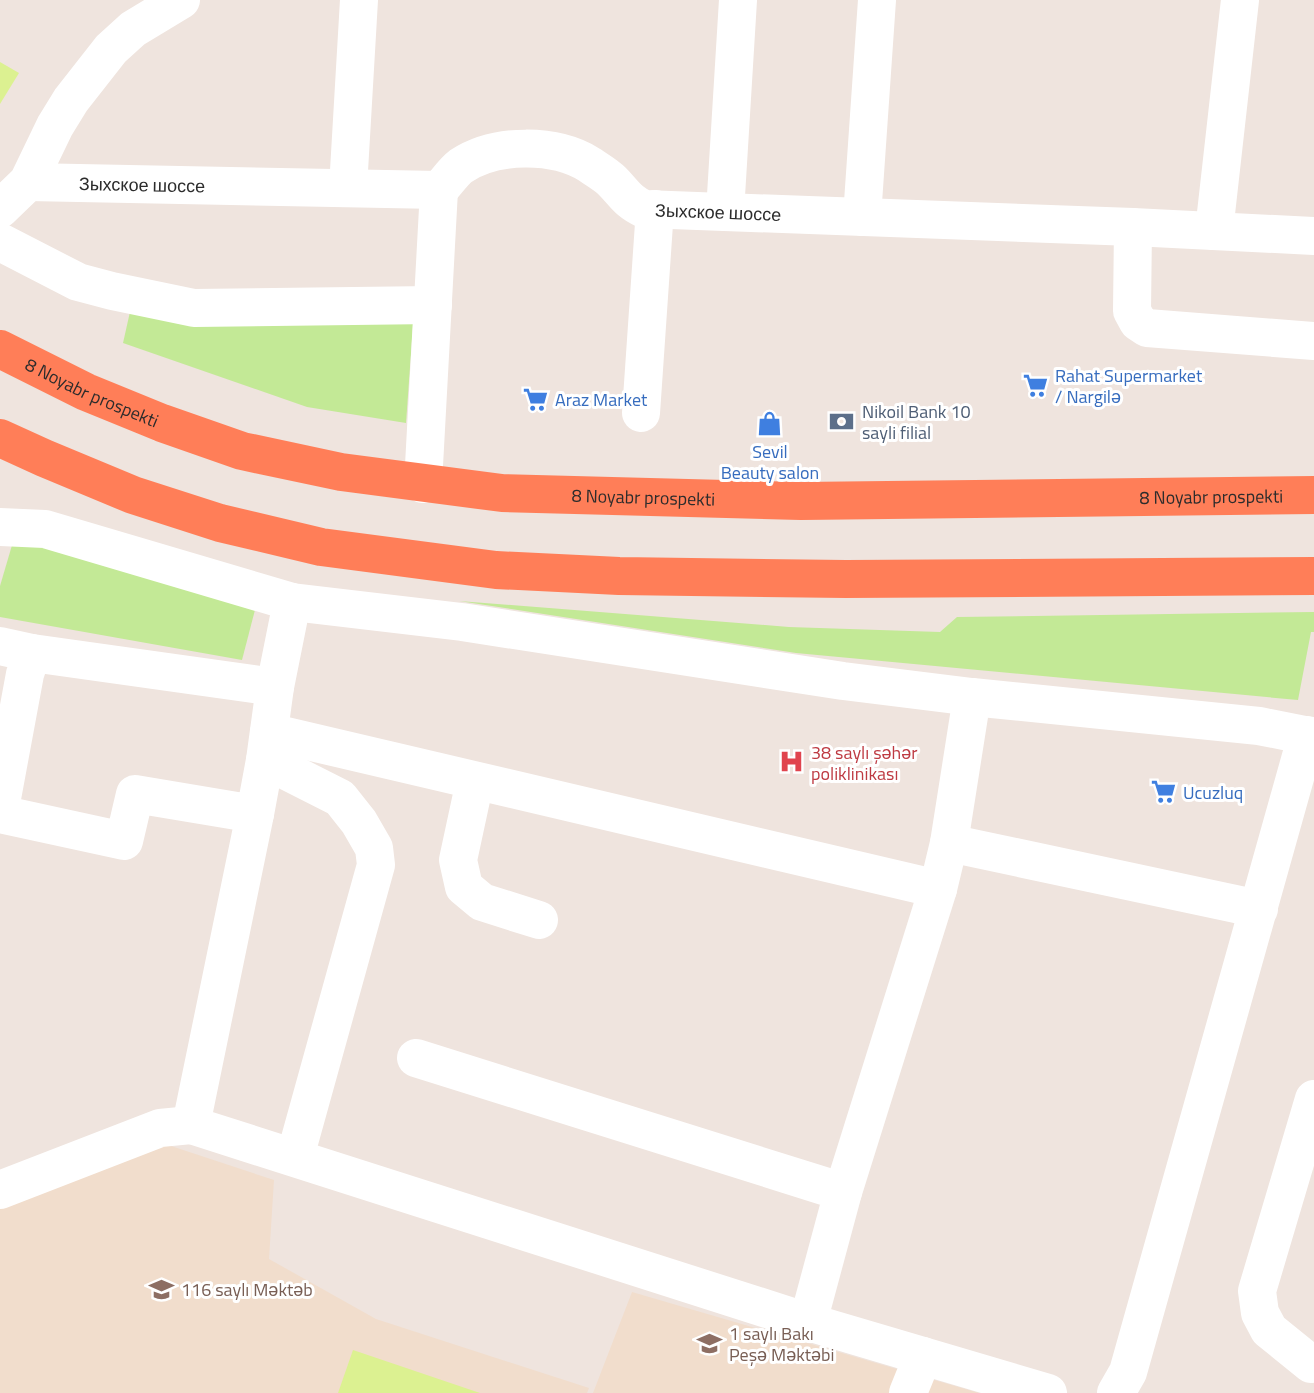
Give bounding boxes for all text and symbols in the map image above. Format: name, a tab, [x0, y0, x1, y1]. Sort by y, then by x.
street label: Зыхское шоссе	[79, 169, 205, 199]
street label: Зыхское шоссе	[655, 196, 782, 228]
street label: 8 Noyabr prospekti	[21, 350, 163, 434]
place label: Rahat Supermarket / Nargilə	[1055, 362, 1203, 410]
supermarket icon: Rahat Supermarket / Nargilə	[1021, 371, 1049, 399]
supermarket icon: Araz Market	[521, 385, 549, 413]
place label: Araz Market	[555, 386, 648, 413]
place label: Nikoil Bank 10 sayli filial	[862, 398, 971, 446]
bank icon: Nikoil Bank 10 sayli filial	[828, 407, 856, 435]
shop icon: Sevil Beauty salon	[756, 410, 784, 438]
place label: Sevil Beauty salon	[721, 438, 819, 486]
street label: 8 Noyabr prospekti	[571, 481, 716, 512]
street label: 8 Noyabr prospekti	[1139, 482, 1283, 511]
place label: 38 saylı şəhər poliklinikası	[811, 739, 917, 787]
hospital icon: 38 saylı şəhər poliklinikası	[777, 748, 805, 776]
supermarket icon: Ucuzluq	[1149, 778, 1177, 806]
place label: Ucuzluq	[1183, 779, 1243, 806]
school or university icon: 116 saylı Məktəb	[147, 1275, 175, 1303]
place label: 116 saylı Məktəb	[181, 1276, 313, 1303]
place label: 1 saylı Bakı Peşə Məktəbi	[729, 1320, 835, 1368]
school or university icon: 1 saylı Bakı Peşə Məktəbi	[695, 1329, 723, 1357]

